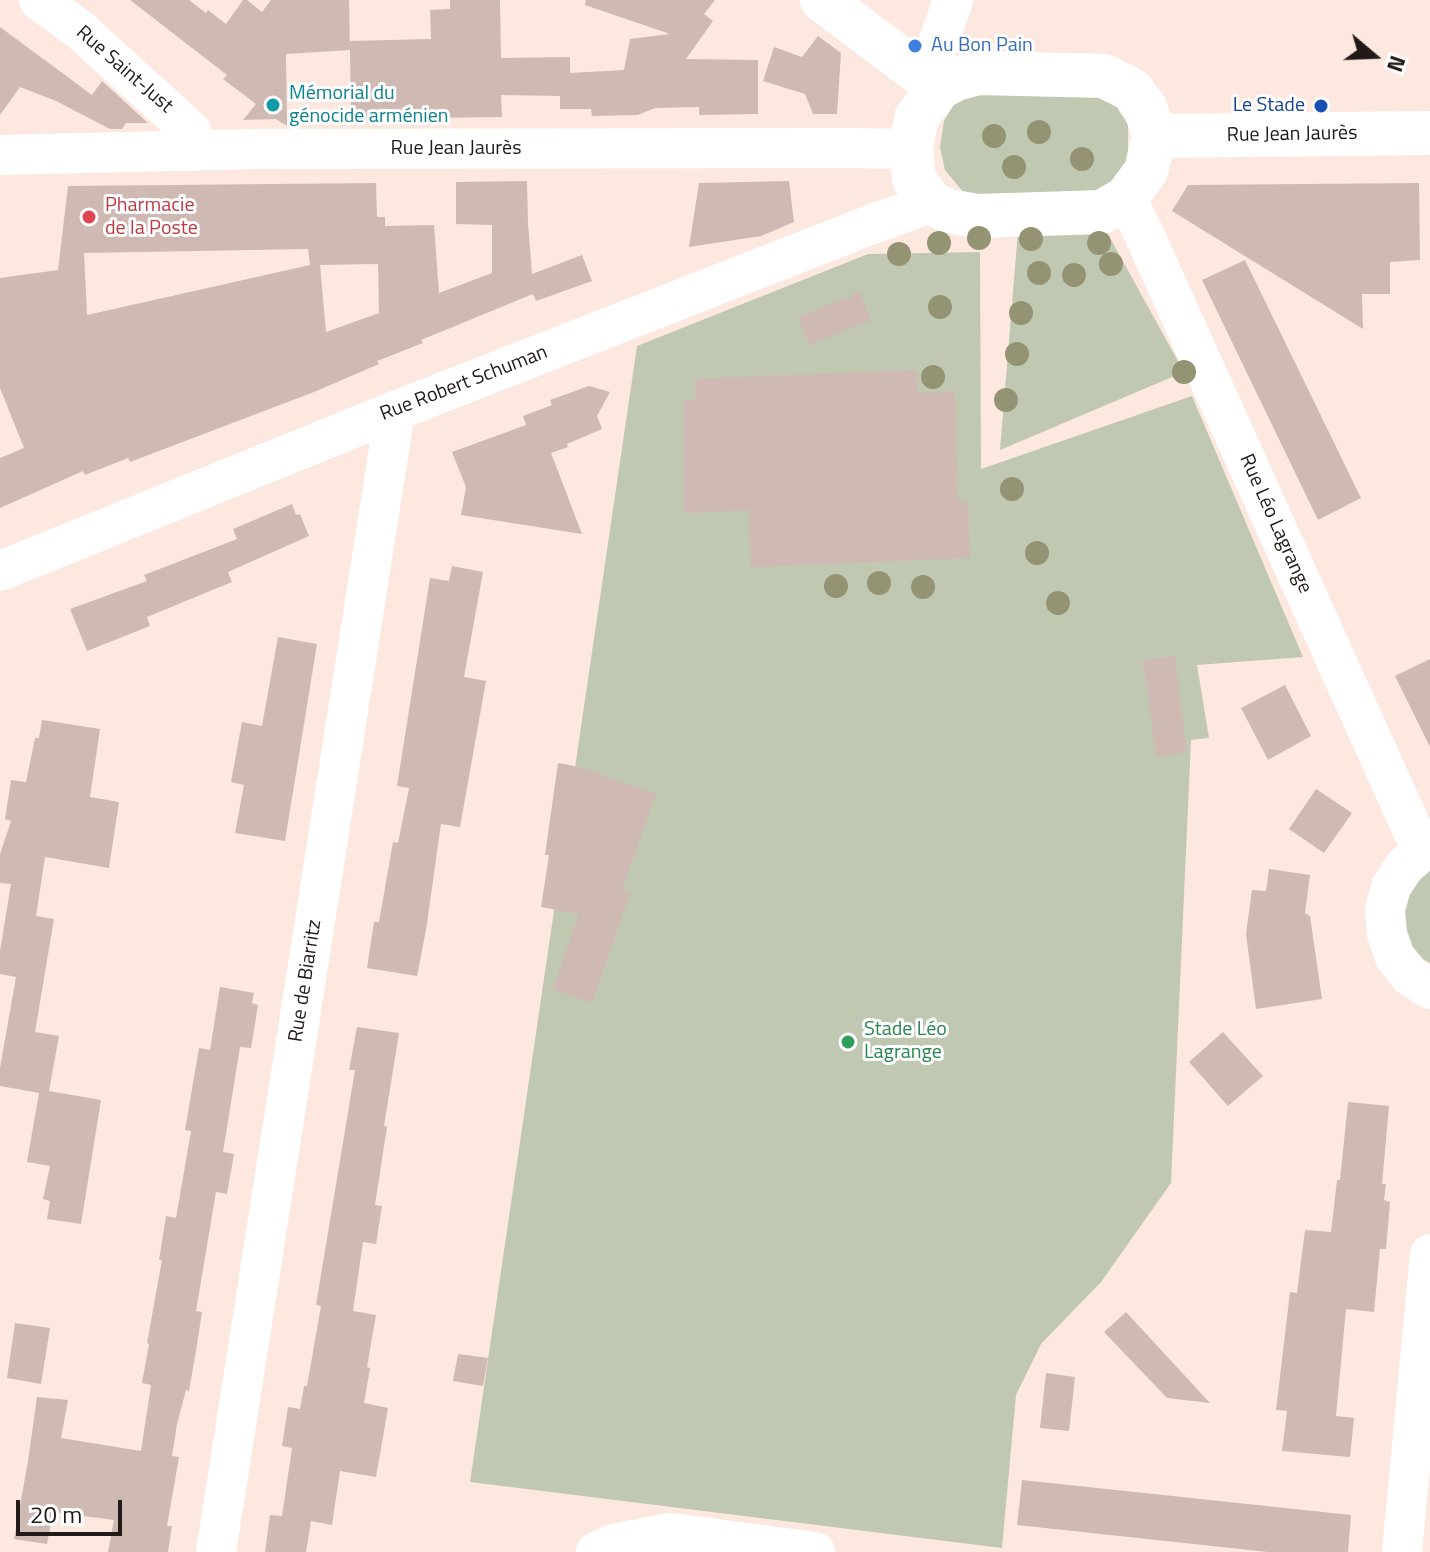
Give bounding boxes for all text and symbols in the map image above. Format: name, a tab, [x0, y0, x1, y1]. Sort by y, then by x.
north arrow	[1334, 16, 1414, 96]
street label: Rue Saint-Just	[71, 21, 177, 119]
place label: Au Bon Pain	[931, 34, 1033, 58]
marker: Au Bon Pain	[906, 37, 924, 55]
text: N	[1378, 51, 1415, 77]
place label: Mémorial du génocide arménien	[289, 82, 449, 129]
place label: Le Stade	[1233, 94, 1305, 118]
marker: Mémorial du génocide arménien	[264, 96, 282, 114]
marker: Le Stade	[1312, 97, 1330, 115]
street label: Rue Jean Jaurès	[1226, 122, 1358, 148]
street label: Rue Jean Jaurès	[391, 137, 521, 161]
place label: Pharmacie de la Poste	[105, 194, 198, 241]
marker: Pharmacie de la Poste	[80, 208, 98, 226]
street label: Rue Robert Schuman	[377, 341, 551, 427]
street label: Rue Léo Lagrange	[1234, 451, 1316, 597]
street label: Rue de Biarritz	[284, 918, 328, 1044]
place label: Stade Léo Lagrange	[864, 1018, 947, 1065]
marker: Stade Léo Lagrange	[839, 1033, 857, 1051]
scale bar	[20, 1484, 126, 1534]
text: 20 m	[30, 1496, 82, 1532]

